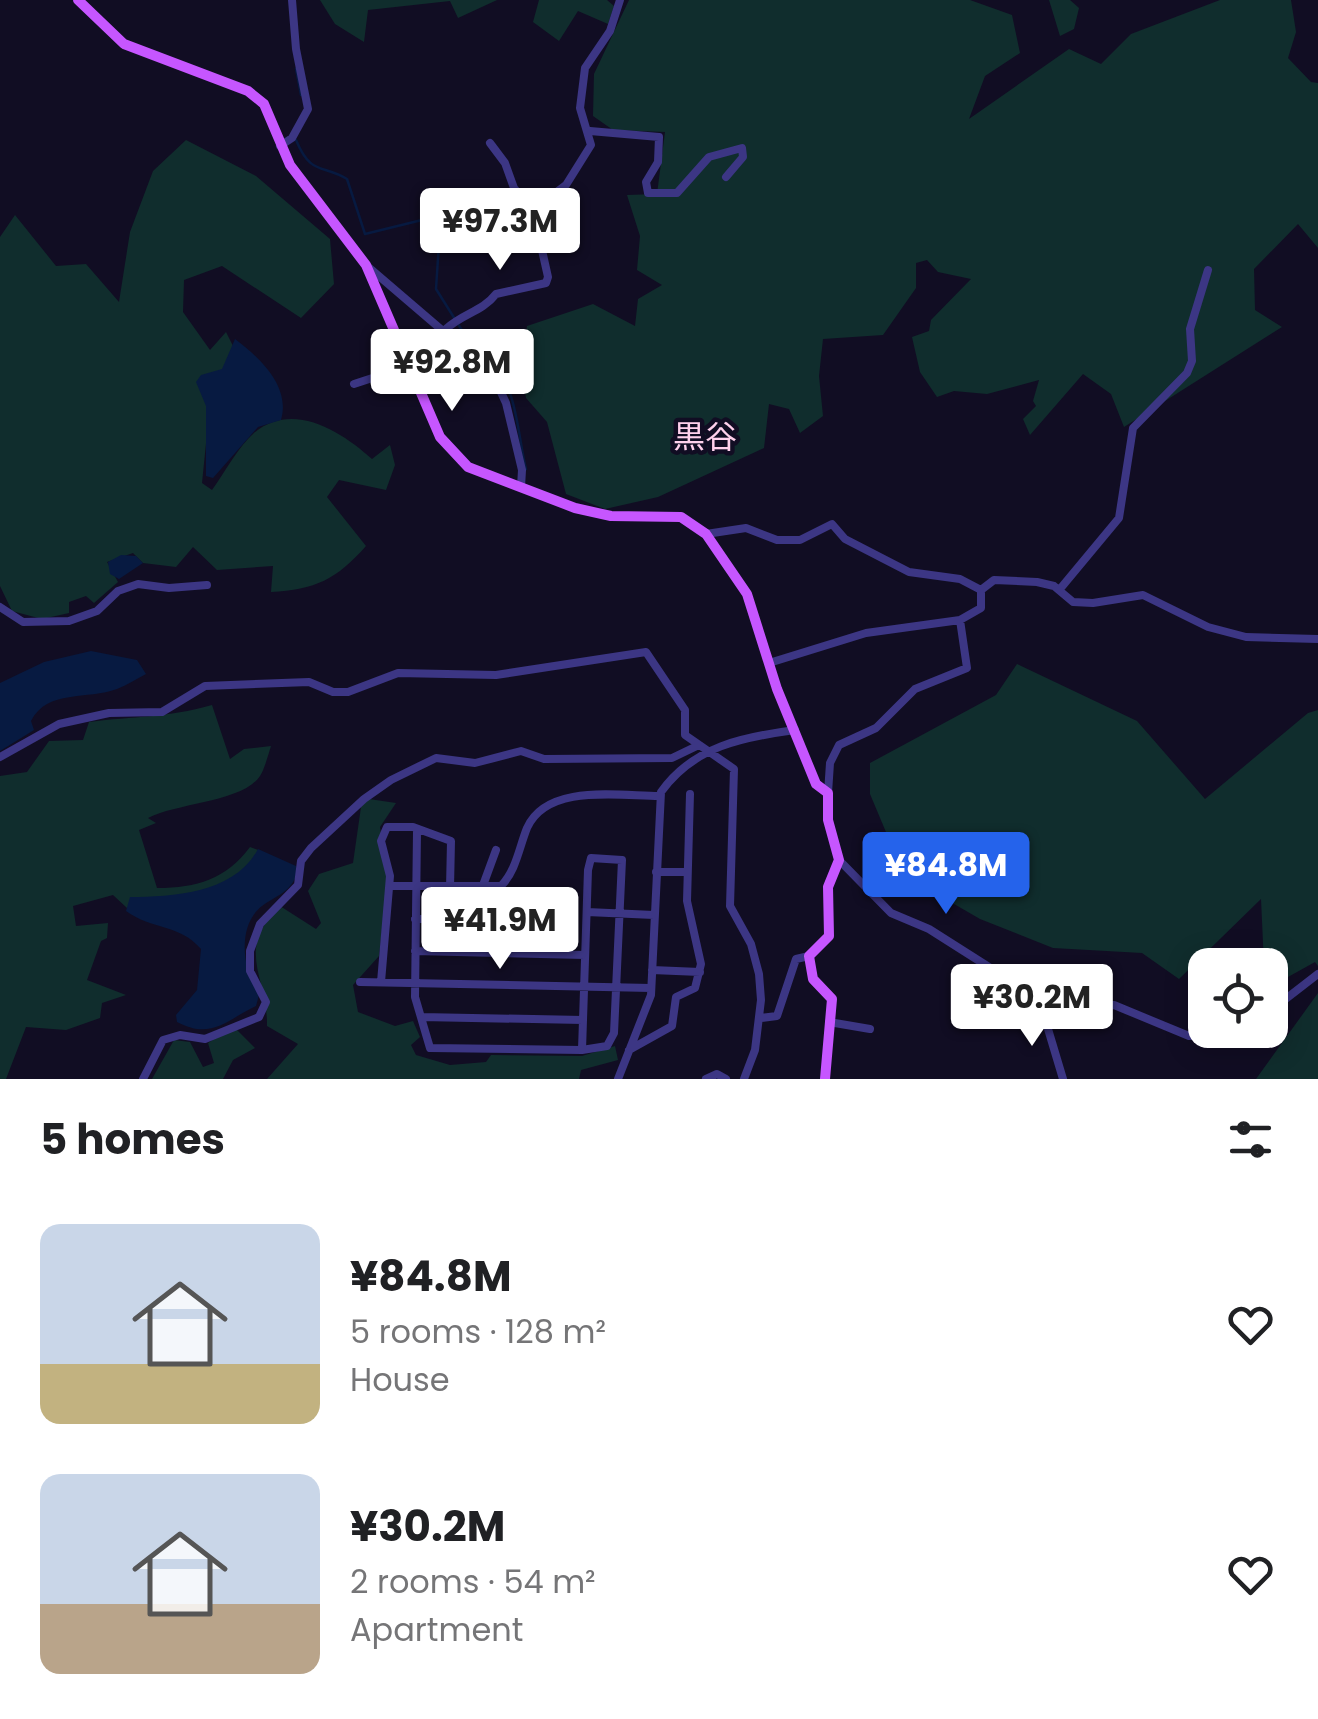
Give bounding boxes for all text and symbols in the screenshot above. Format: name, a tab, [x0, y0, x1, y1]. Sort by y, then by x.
pin: ¥97.3M	[419, 188, 581, 273]
text: ¥97.3M	[442, 198, 558, 243]
pin: ¥92.8M	[371, 329, 533, 414]
text: ¥92.8M	[393, 339, 511, 384]
district label: 黒谷	[673, 414, 737, 459]
pin: ¥84.8M	[865, 832, 1027, 917]
text: ¥84.8M	[884, 842, 1008, 887]
pin: ¥41.9M	[419, 887, 581, 972]
text: ¥41.9M	[443, 897, 557, 942]
map controls	[1188, 948, 1288, 1048]
button: locate	[1188, 948, 1288, 1048]
pin: ¥30.2M	[951, 964, 1113, 1049]
text: ¥30.2M	[973, 974, 1091, 1019]
text: 5 homes	[40, 1110, 225, 1169]
icon: filters	[1223, 1112, 1278, 1167]
text: ¥84.8M	[350, 1247, 511, 1306]
icon: home	[120, 1264, 240, 1384]
icon: heart	[1223, 1297, 1278, 1352]
text: 5 rooms · 128 m²	[350, 1309, 606, 1354]
text: House	[350, 1357, 450, 1402]
text: ¥30.2M	[350, 1497, 505, 1556]
icon: home	[120, 1514, 240, 1634]
icon: heart	[1223, 1547, 1278, 1602]
text: 2 rooms · 54 m²	[350, 1559, 596, 1604]
text: Apartment	[350, 1607, 523, 1652]

